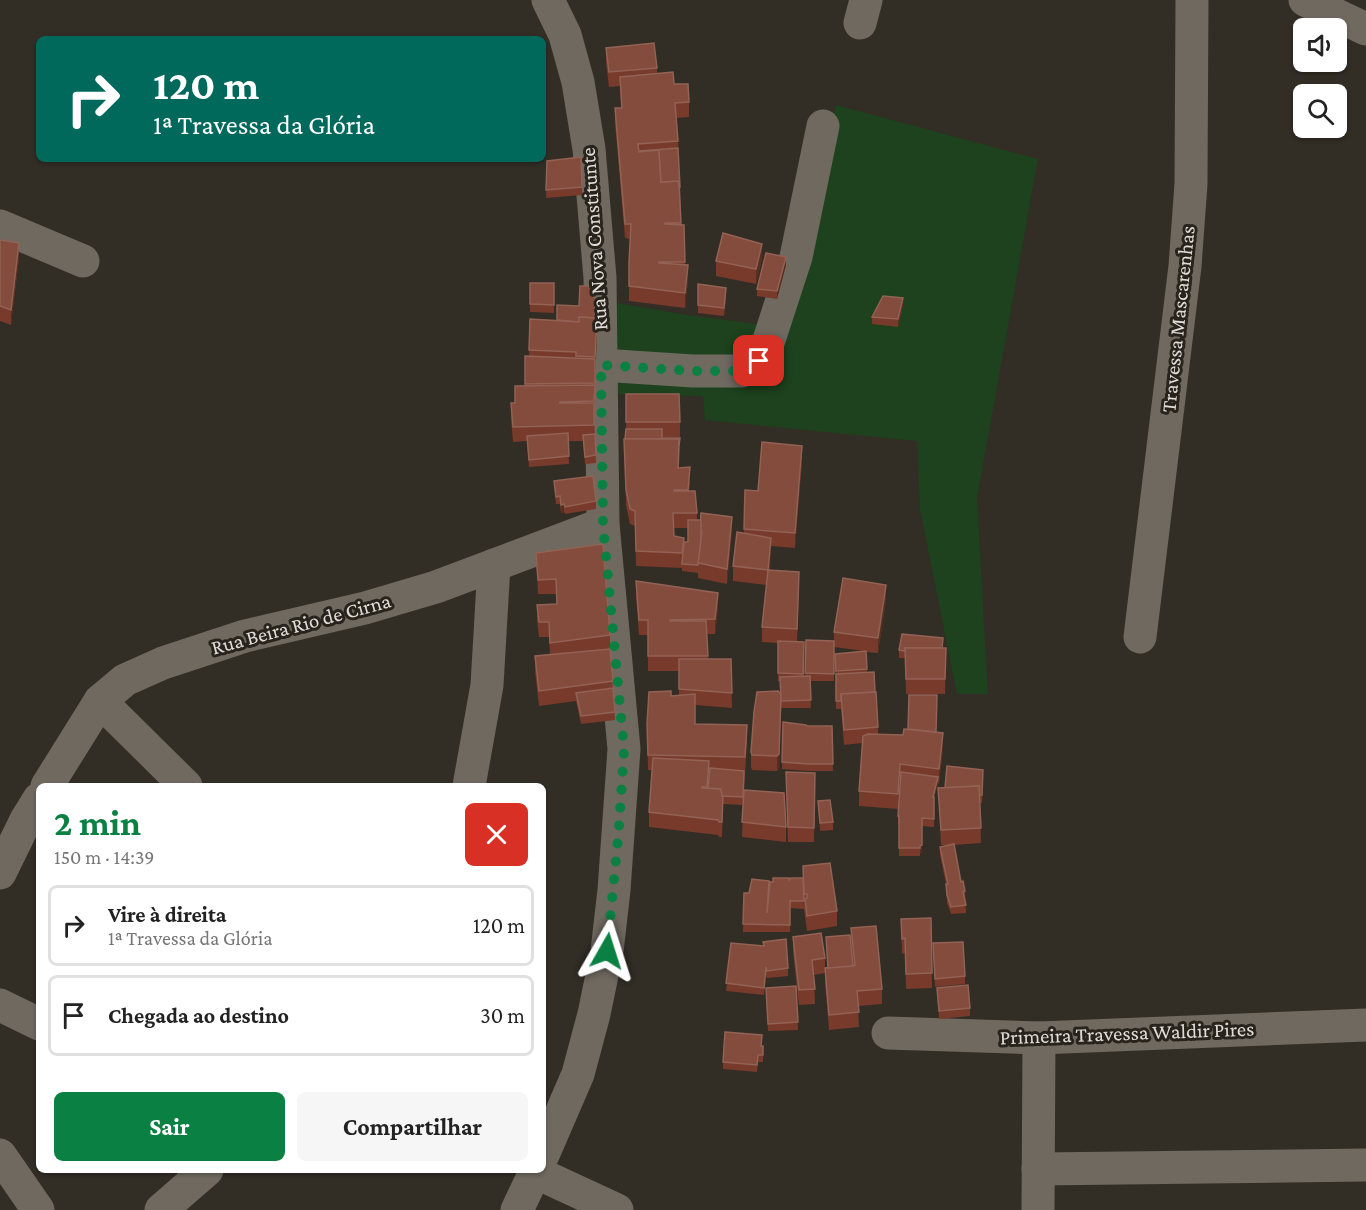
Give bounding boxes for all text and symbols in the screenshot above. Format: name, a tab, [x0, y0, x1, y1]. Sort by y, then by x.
map controls	[1293, 18, 1347, 138]
button: sound	[1293, 18, 1347, 72]
icon: right	[54, 60, 132, 138]
text: 120 m	[153, 61, 259, 108]
button: search	[1293, 84, 1347, 138]
text: 1ª Travessa da Glória	[153, 110, 375, 140]
street label: Rua Nova Constitunte	[576, 147, 612, 331]
street label: Travessa Mascarenhas	[1156, 224, 1200, 414]
pin	[733, 335, 784, 386]
icon: arrive	[742, 344, 775, 377]
street label: Rua Beira Rio de Cirna	[208, 588, 394, 660]
text: 2 min	[54, 803, 141, 843]
button: close	[465, 803, 528, 866]
text: 150 m · 14:39	[54, 846, 155, 868]
text: Vire à direita	[108, 902, 227, 927]
icon: right	[57, 909, 90, 942]
text: 120 m	[473, 913, 525, 938]
position arrow	[575, 919, 639, 983]
text: 1ª Travessa da Glória	[108, 927, 272, 949]
icon: arrive	[57, 999, 90, 1032]
text: Chegada ao destino	[108, 1003, 289, 1028]
text: 30 m	[480, 1003, 525, 1028]
street label: Primeira Travessa Waldir Pires	[999, 1017, 1255, 1049]
button: Sair	[54, 1092, 285, 1161]
button: Compartilhar	[297, 1092, 528, 1161]

